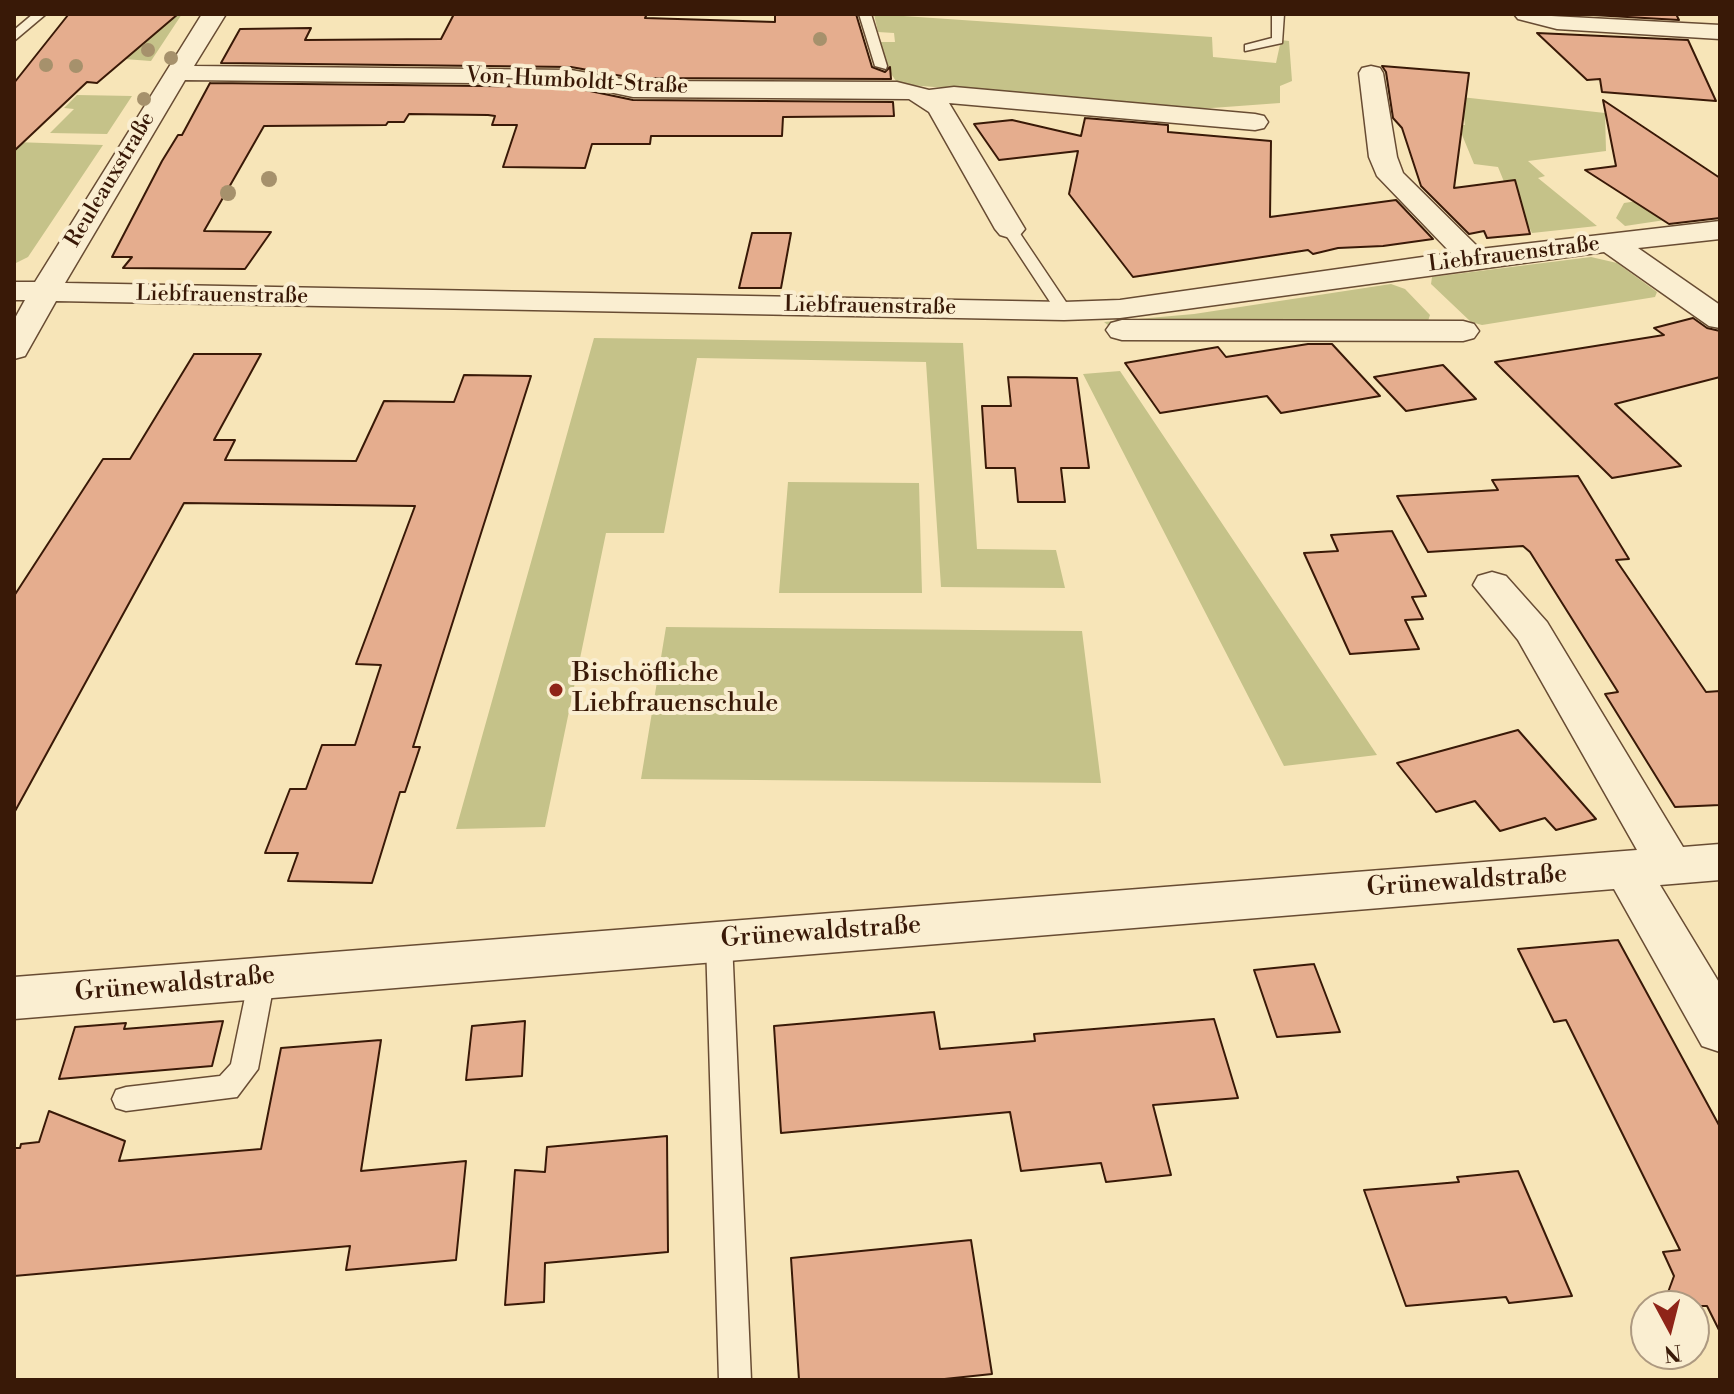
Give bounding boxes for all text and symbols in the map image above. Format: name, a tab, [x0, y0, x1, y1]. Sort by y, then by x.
street label: Von-Humboldt-Straße	[465, 63, 689, 101]
street label: Reuleauxstraße	[60, 108, 162, 252]
street label: Liebfrauenstraße	[1427, 231, 1601, 279]
street label: Liebfrauenstraße	[136, 281, 308, 311]
street label: Liebfrauenstraße	[784, 292, 956, 322]
place label: Bischöfliche Liebfrauenschule	[572, 659, 778, 720]
marker: Bischöfliche Liebfrauenschule	[547, 681, 565, 699]
street label: Grünewaldstraße	[1366, 859, 1568, 905]
street label: Grünewaldstraße	[720, 910, 922, 956]
street label: Grünewaldstraße	[74, 961, 276, 1009]
north arrow	[1630, 1290, 1710, 1370]
text: N	[1662, 1338, 1683, 1367]

